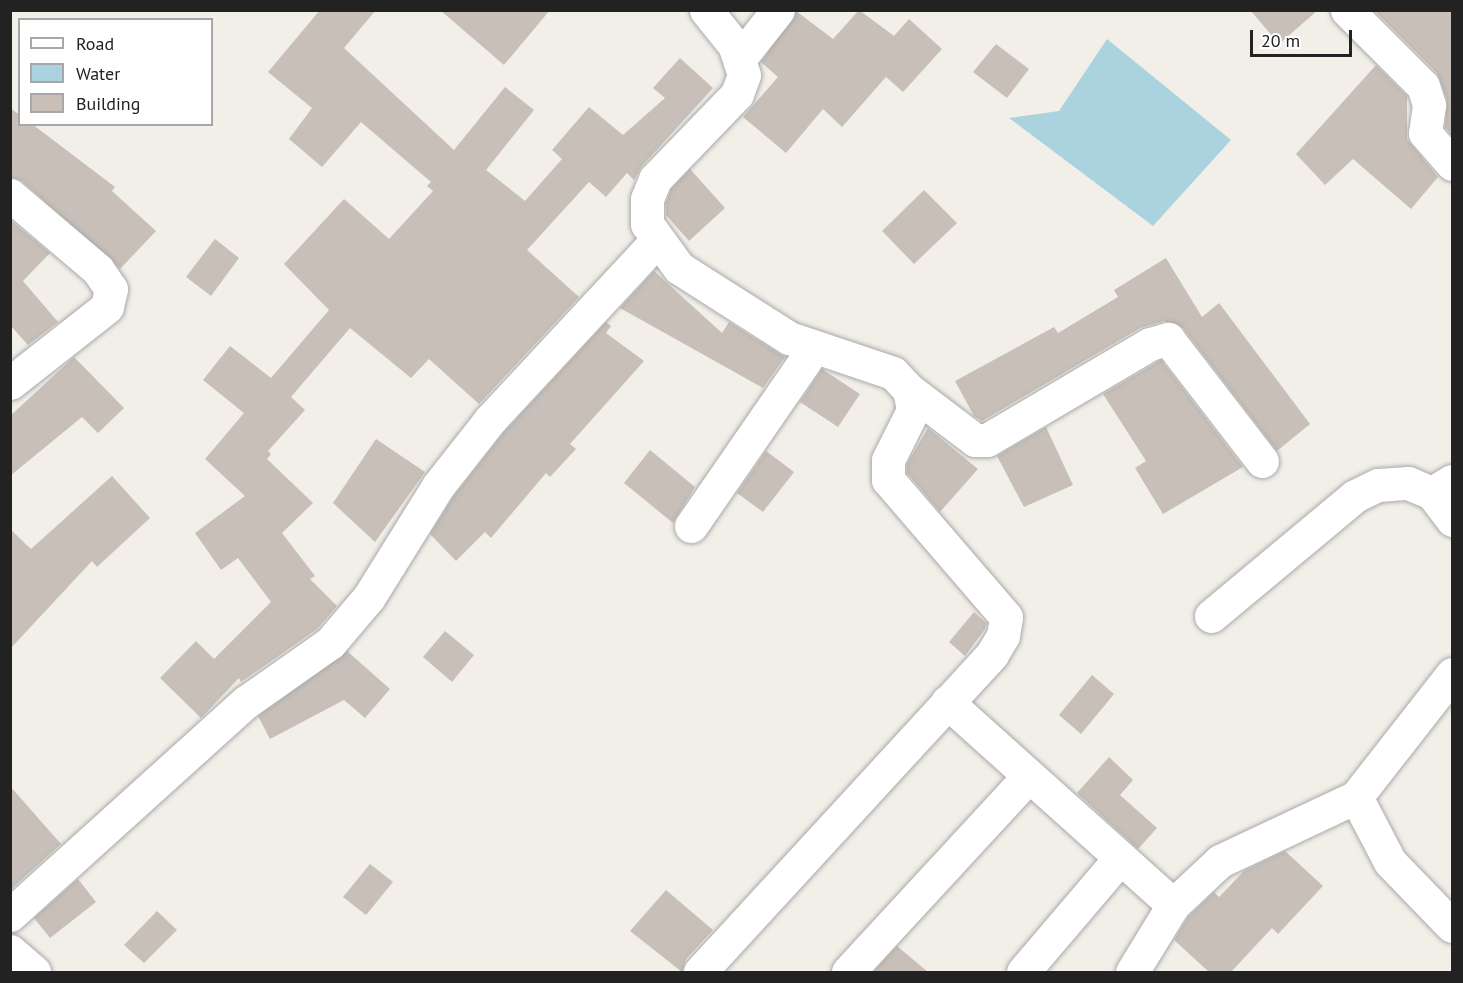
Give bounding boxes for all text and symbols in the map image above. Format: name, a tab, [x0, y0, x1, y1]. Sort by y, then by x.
legend	[18, 18, 213, 126]
scale bar	[1253, 18, 1355, 56]
text: 20 m	[1261, 29, 1300, 52]
text: Road	[76, 32, 114, 55]
text: Water	[76, 62, 120, 85]
text: Building	[76, 92, 140, 115]

